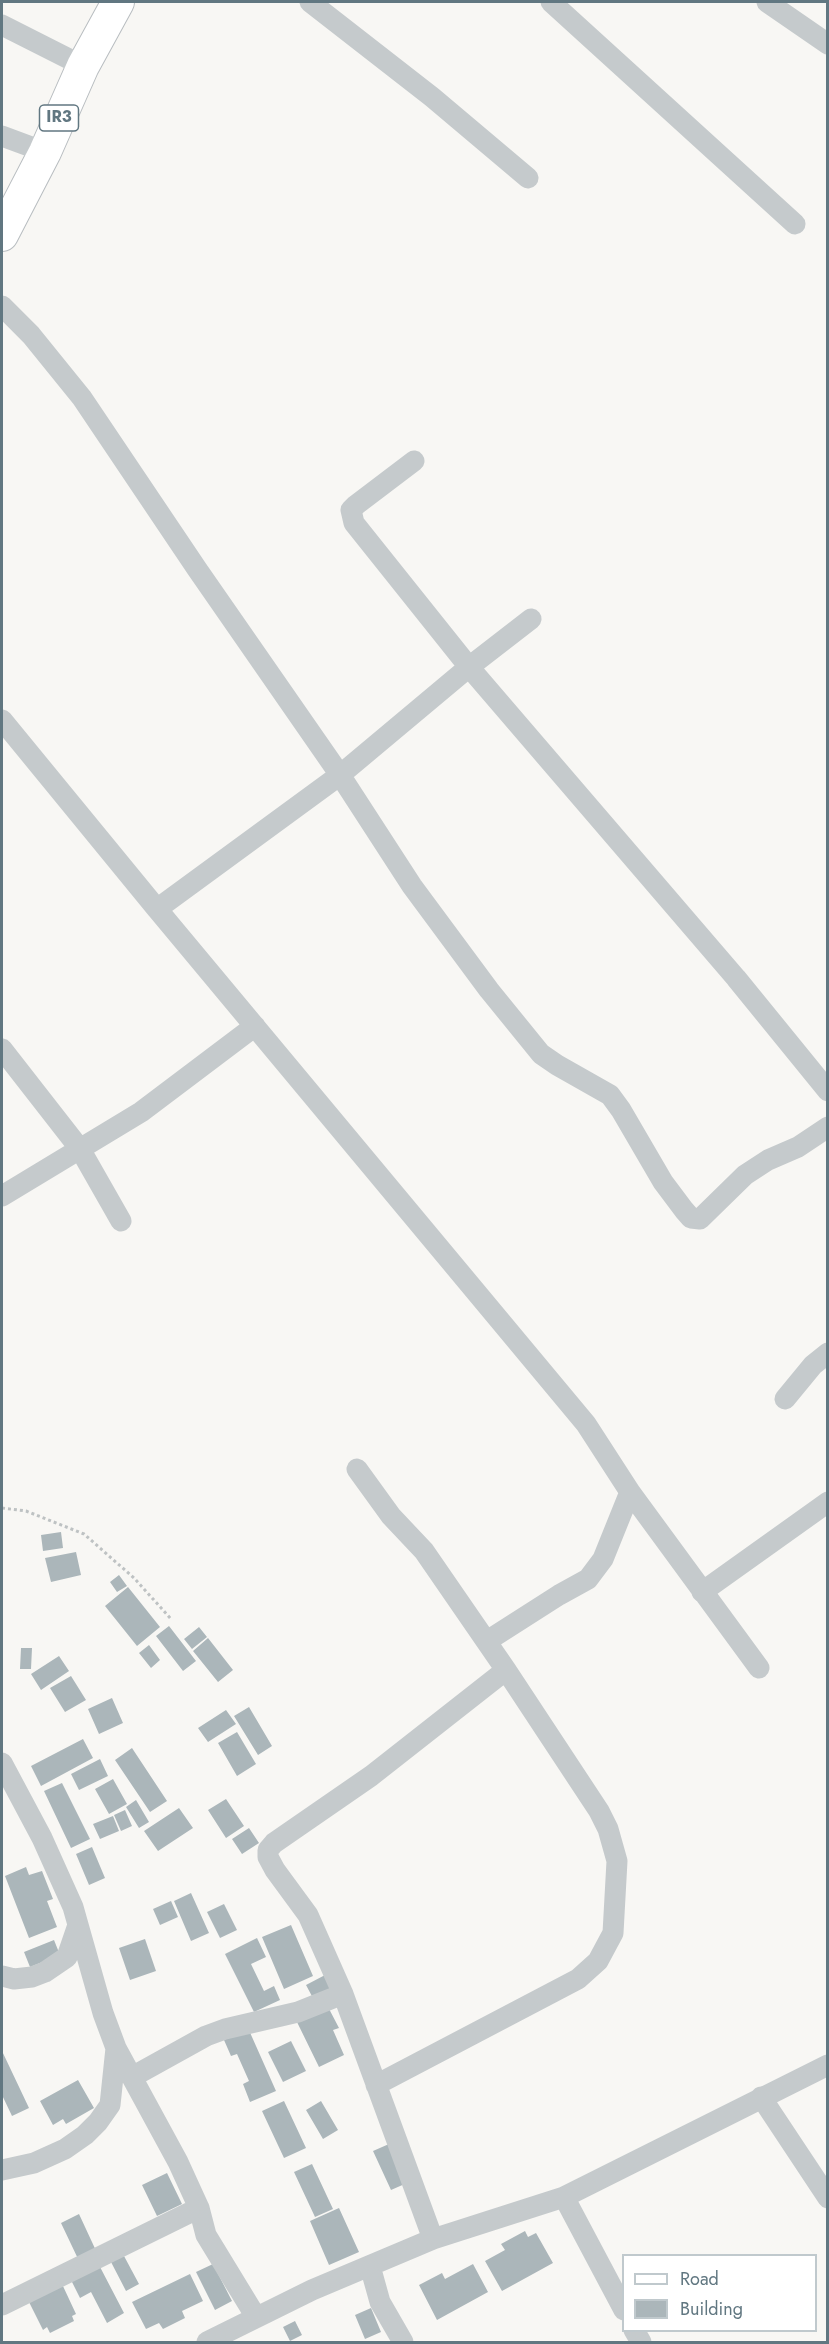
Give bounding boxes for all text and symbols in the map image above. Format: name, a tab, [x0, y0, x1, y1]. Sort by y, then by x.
road number: IR3	[40, 105, 78, 131]
legend	[622, 2254, 817, 2332]
text: Road	[680, 2266, 719, 2292]
text: Building	[680, 2296, 743, 2322]

